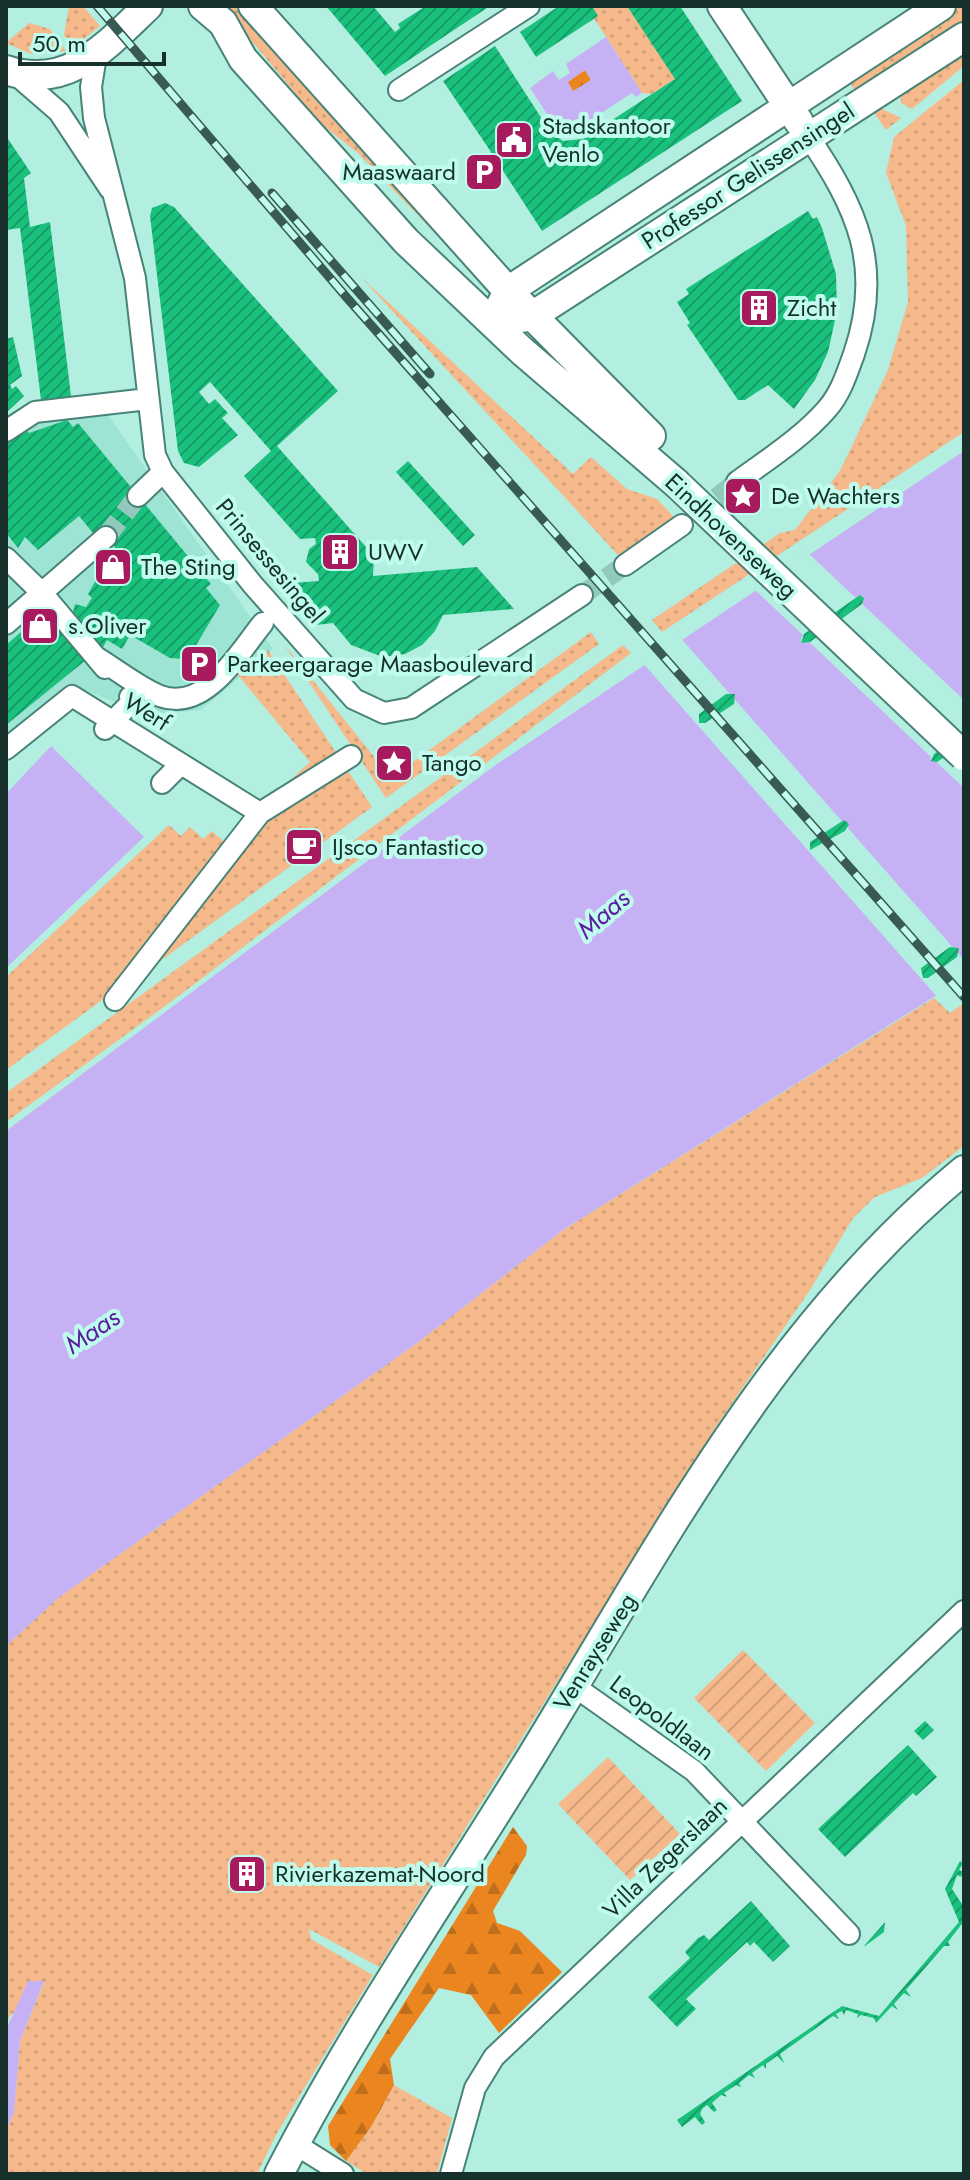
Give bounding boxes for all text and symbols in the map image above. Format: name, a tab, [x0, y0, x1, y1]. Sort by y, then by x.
scale bar	[20, 16, 164, 66]
text: 50 m	[32, 26, 86, 61]
street label: Professor Gelissensingel	[634, 93, 861, 258]
place label: Stadskantoor Venlo	[542, 108, 671, 171]
public building icon: Stadskantoor Venlo	[493, 119, 535, 161]
parking icon: Maaswaard	[463, 151, 505, 193]
place label: Maaswaard	[343, 154, 456, 189]
building icon: Zicht	[738, 287, 780, 329]
place label: Zicht	[787, 290, 836, 325]
street label: Eindhovenseweg	[657, 465, 805, 606]
place icon: De Wachters	[722, 475, 764, 517]
place label: De Wachters	[771, 478, 900, 513]
street label: Prinsessesingel	[208, 491, 333, 631]
building icon: UWV	[319, 531, 361, 573]
place label: UWV	[368, 534, 424, 569]
shop icon: The Sting	[92, 546, 134, 588]
place label: The Sting	[141, 549, 236, 584]
shop icon: s.Oliver	[19, 605, 61, 647]
place label: s.Oliver	[68, 608, 147, 643]
parking icon: Parkeergarage Maasboulevard	[178, 643, 220, 685]
place label: Parkeergarage Maasboulevard	[227, 646, 533, 681]
street label: Werf	[117, 684, 178, 740]
place icon: Tango	[373, 742, 415, 784]
place label: Tango	[422, 745, 482, 780]
cafe icon: IJsco Fantastico	[283, 826, 325, 868]
place label: IJsco Fantastico	[332, 829, 484, 864]
water label: Maas	[568, 880, 638, 948]
water label: Maas	[57, 1298, 128, 1363]
street label: Venrayseweg	[545, 1586, 645, 1717]
street label: Leopoldlaan	[602, 1666, 722, 1769]
street label: Villa Zegerslaan	[594, 1789, 735, 1926]
building icon: Rivierkazemat-Noord	[226, 1853, 268, 1895]
place label: Rivierkazemat-Noord	[275, 1856, 485, 1891]

